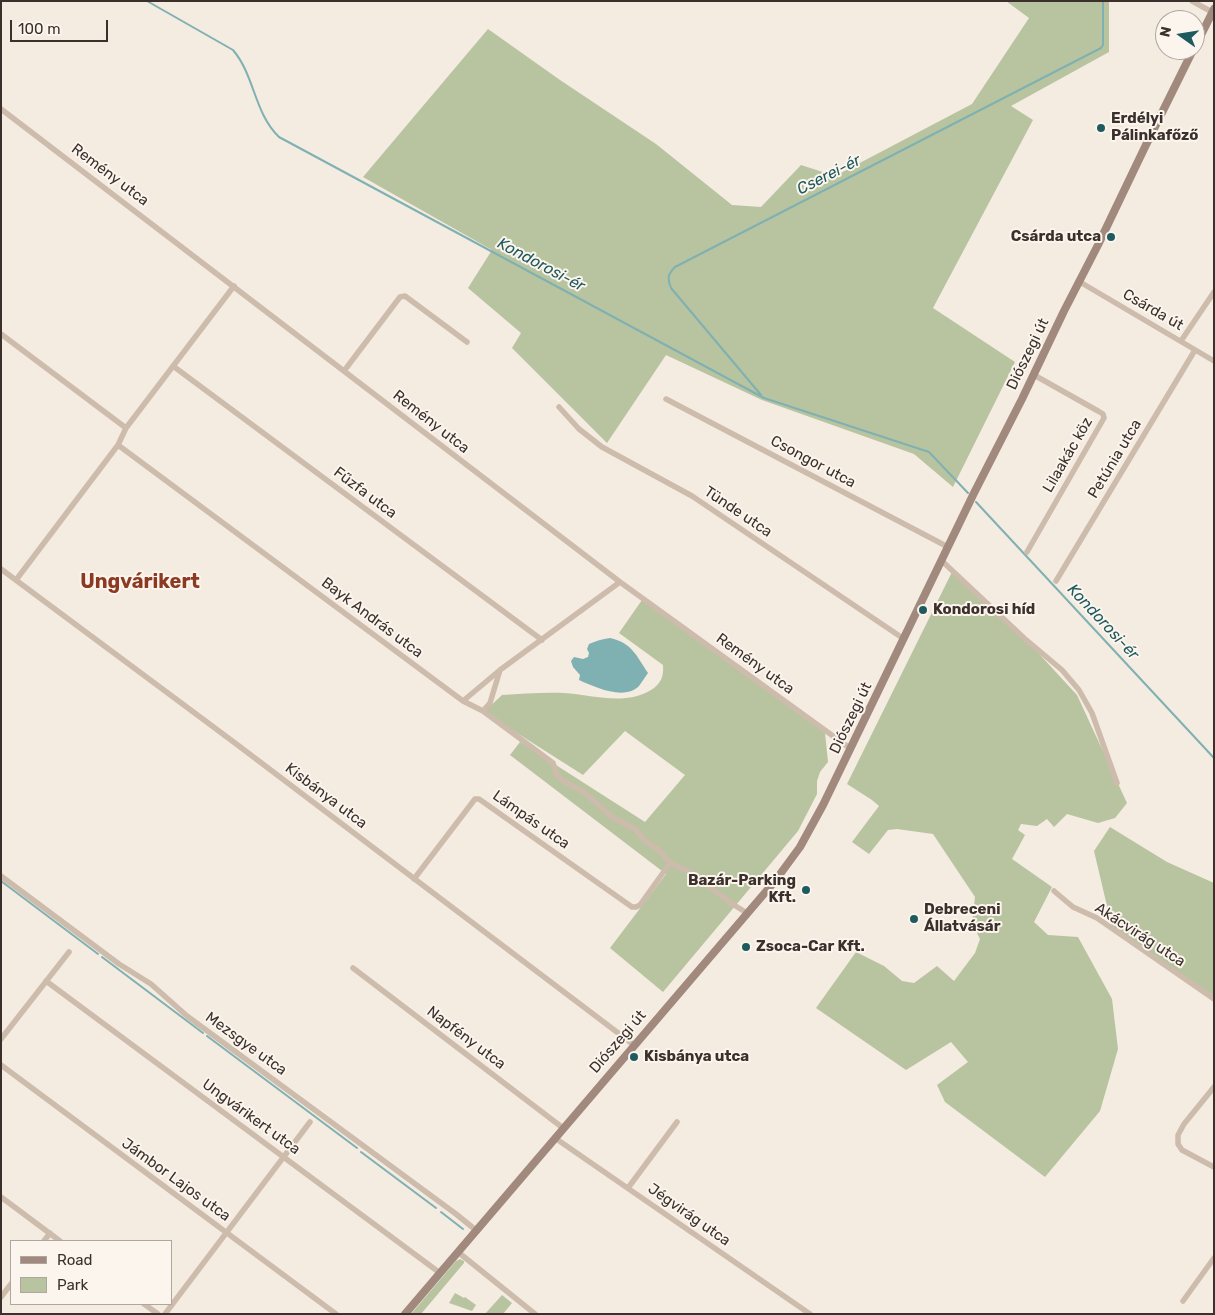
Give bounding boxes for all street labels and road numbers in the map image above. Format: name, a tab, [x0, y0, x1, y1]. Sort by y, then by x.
street label: Remény utca	[68, 140, 152, 210]
street label: Csárda út	[1119, 285, 1187, 335]
street label: Diószegi út	[1003, 315, 1053, 393]
street label: Remény utca	[389, 387, 473, 457]
street label: Lilaakác köz	[1039, 414, 1097, 496]
street label: Petúnia utca	[1084, 416, 1146, 502]
street label: Csongor utca	[767, 432, 859, 492]
street label: Fűzfa utca	[330, 463, 400, 523]
street label: Tünde utca	[701, 483, 775, 541]
street label: Bayk András utca	[318, 574, 426, 662]
street label: Remény utca	[712, 630, 798, 698]
street label: Diószegi út	[826, 679, 876, 757]
street label: Kisbánya utca	[282, 759, 370, 833]
street label: Lámpás utca	[489, 787, 573, 853]
street label: Akácvirág utca	[1092, 899, 1188, 971]
street label: Napfény utca	[423, 1003, 509, 1073]
street label: Diószegi út	[586, 1007, 650, 1077]
street label: Mezsgye utca	[202, 1008, 290, 1080]
street label: Ungvárikert utca	[199, 1075, 303, 1159]
street label: Jámbor Lajos utca	[118, 1134, 234, 1226]
street label: Jégvirág utca	[644, 1180, 734, 1250]

